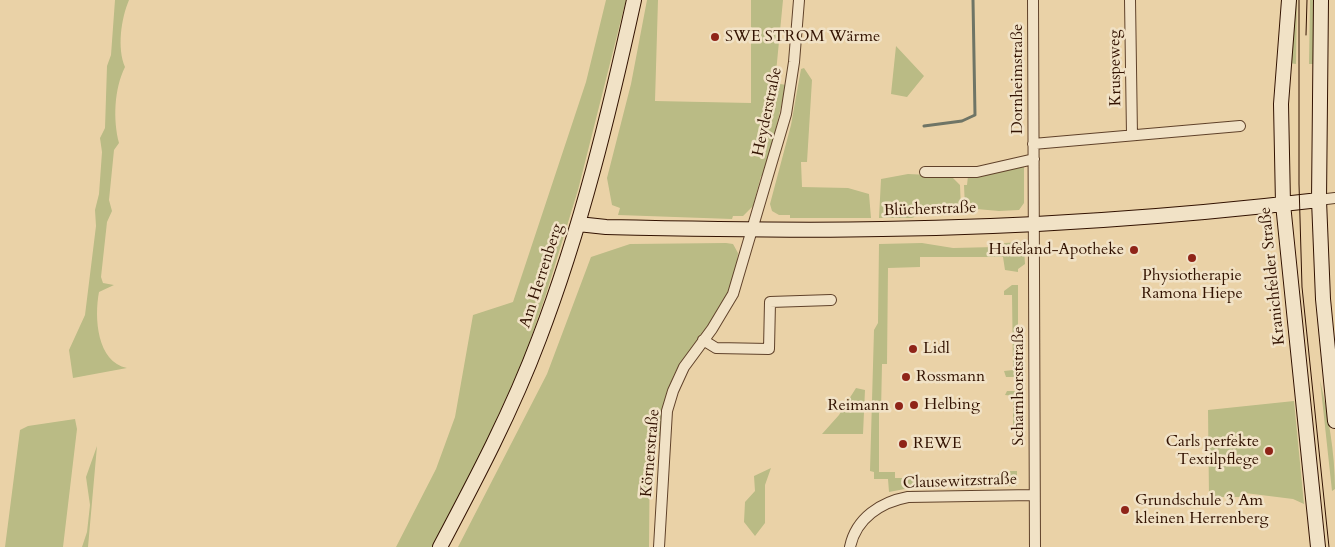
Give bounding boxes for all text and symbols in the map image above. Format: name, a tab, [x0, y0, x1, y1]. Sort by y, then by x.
street label: Dornheimstraße	[1008, 24, 1028, 134]
place label: SWE STROM Wärme	[725, 27, 880, 47]
street label: Kruspeweg	[1106, 29, 1126, 107]
marker: SWE STROM Wärme	[709, 31, 721, 43]
street label: Heyderstraße	[749, 66, 787, 158]
street label: Blücherstraße	[883, 199, 977, 221]
street label: Kranichfelder Straße	[1256, 206, 1290, 346]
street label: Am Herrenberg	[516, 221, 568, 331]
place label: Hufeland-Apotheke	[989, 240, 1124, 260]
marker: Hufeland-Apotheke	[1128, 244, 1140, 256]
marker: Physiotherapie Ramona Hiepe	[1186, 252, 1198, 264]
place label: Physiotherapie Ramona Hiepe	[1141, 266, 1243, 304]
street label: Scharnhorststraße	[1009, 326, 1029, 446]
place label: Lidl	[923, 339, 950, 359]
marker: Lidl	[907, 343, 919, 355]
place label: Rossmann	[916, 367, 985, 387]
marker: Rossmann	[900, 371, 912, 383]
place label: Helbing	[924, 395, 980, 415]
place label: Reimann	[828, 396, 889, 416]
marker: Helbing	[908, 399, 920, 411]
marker: Reimann	[893, 400, 905, 412]
street label: Körnerstraße	[638, 408, 664, 498]
place label: Carls perfekte Textilpflege	[1166, 432, 1259, 470]
place label: REWE	[913, 434, 962, 454]
marker: REWE	[897, 438, 909, 450]
marker: Carls perfekte Textilpflege	[1263, 445, 1275, 457]
street label: Clausewitzstraße	[903, 470, 1017, 494]
place label: Grundschule 3 Am kleinen Herrenberg	[1135, 491, 1268, 529]
marker: Grundschule 3 Am kleinen Herrenberg	[1119, 504, 1131, 516]

